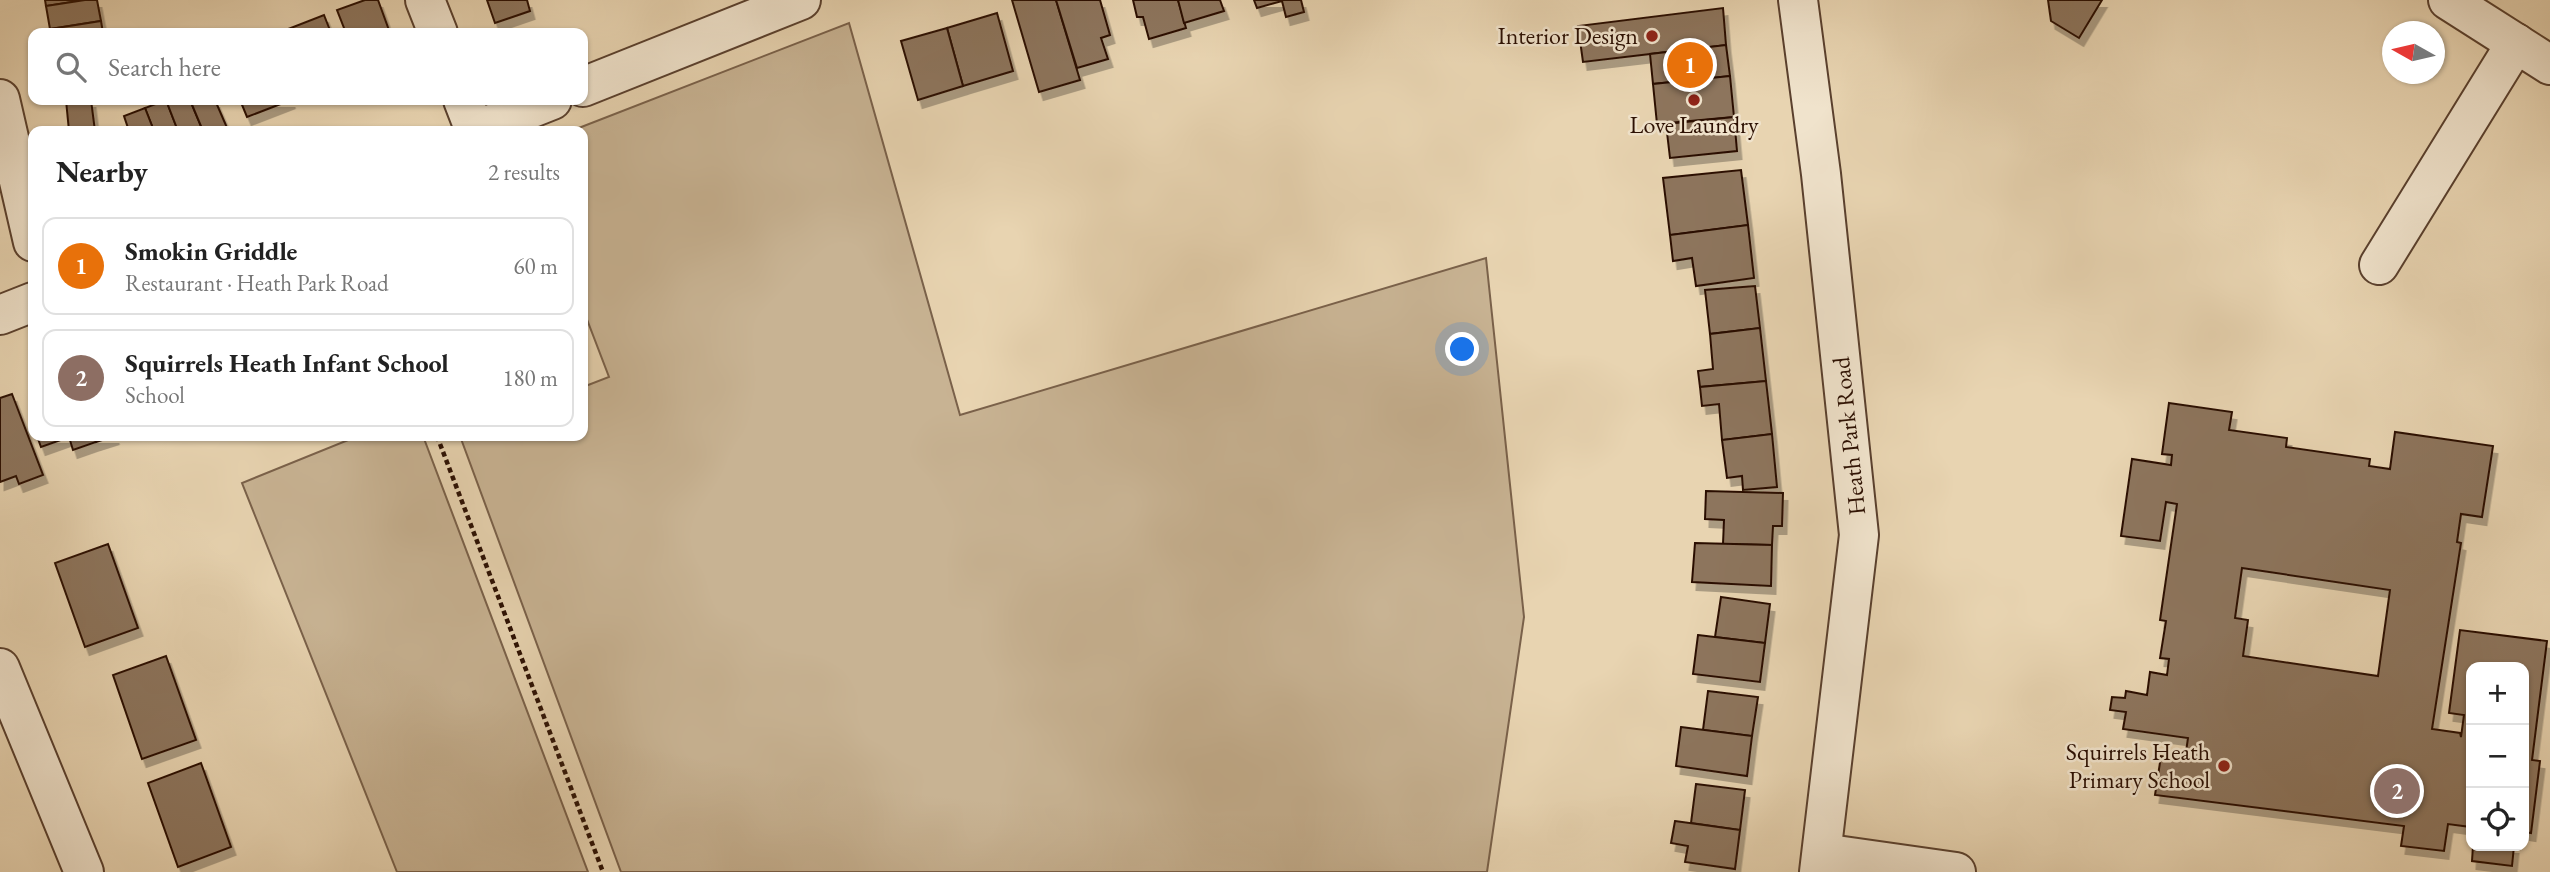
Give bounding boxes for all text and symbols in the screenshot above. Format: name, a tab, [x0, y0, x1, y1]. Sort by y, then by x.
place label: Interior Design	[1497, 20, 1638, 51]
north arrow	[2382, 21, 2445, 84]
search box	[28, 28, 588, 105]
marker: Interior Design	[1644, 28, 1660, 44]
pin: 1	[1667, 39, 1713, 91]
icon: search	[52, 48, 90, 86]
text: Search here	[108, 50, 221, 84]
marker: Love Laundry	[1686, 92, 1702, 108]
place label: Love Laundry	[1629, 109, 1759, 140]
text: Nearby	[56, 152, 148, 191]
text: 2 results	[488, 157, 560, 187]
text: Smokin Griddle	[125, 234, 297, 268]
text: 1	[75, 251, 87, 281]
text: 60 m	[513, 251, 558, 281]
text: Restaurant · Heath Park Road	[125, 268, 389, 298]
your location	[1445, 332, 1479, 366]
text: Squirrels Heath Infant School	[125, 346, 449, 380]
street label: Heath Park Road	[1825, 355, 1872, 517]
text: 2	[75, 363, 87, 393]
text: 180 m	[502, 363, 558, 393]
text: School	[125, 380, 185, 410]
map controls	[2466, 662, 2529, 851]
button: +	[2466, 662, 2529, 725]
button: −	[2466, 725, 2529, 788]
place label: Squirrels Heath Primary School	[2066, 736, 2210, 795]
marker: Squirrels Heath Primary School	[2216, 758, 2232, 774]
pin: 2	[2374, 765, 2420, 817]
button: locate	[2466, 788, 2529, 851]

